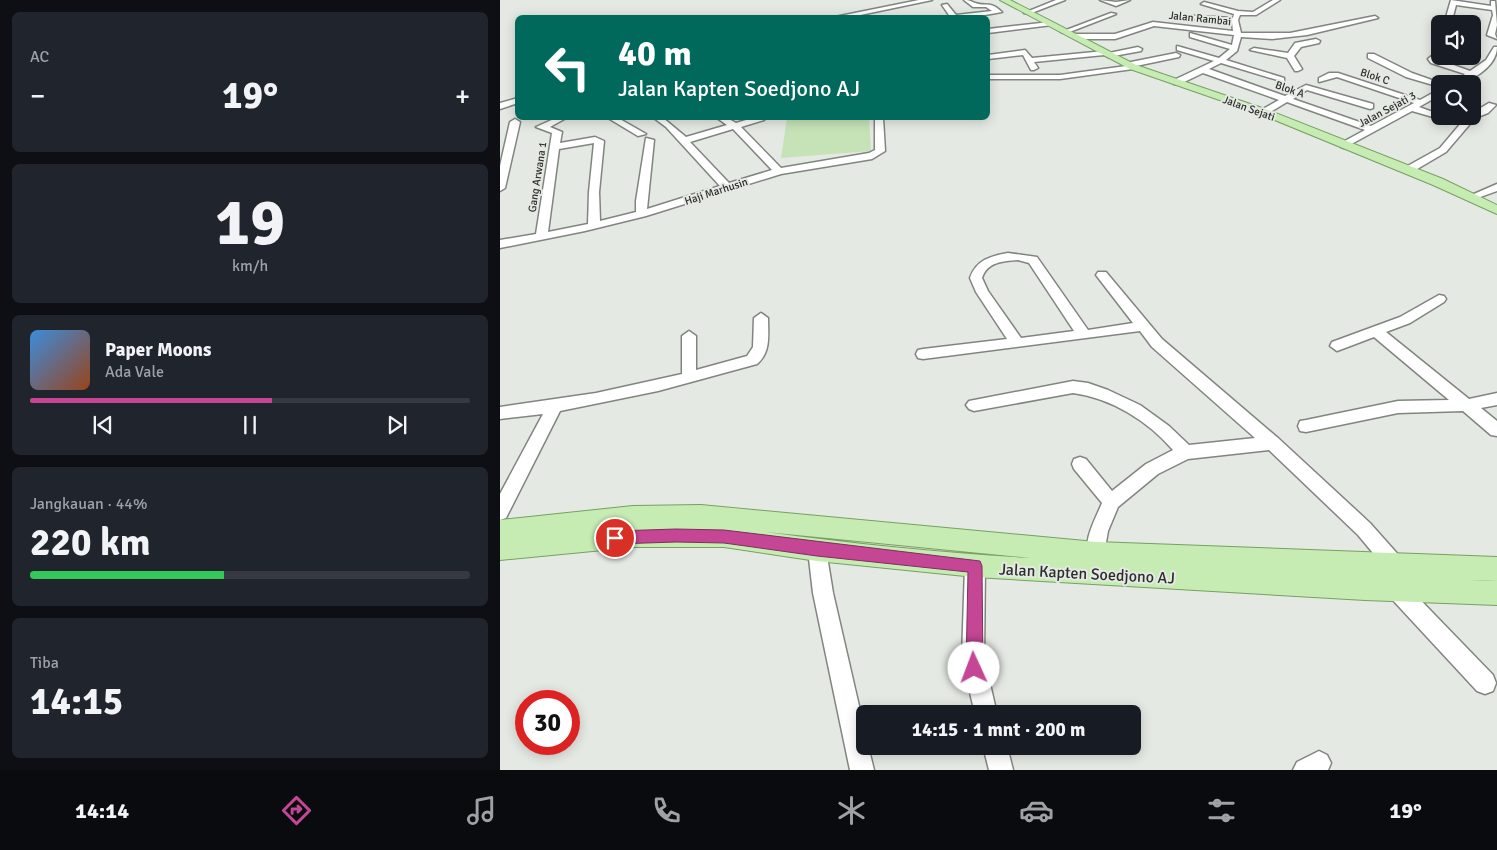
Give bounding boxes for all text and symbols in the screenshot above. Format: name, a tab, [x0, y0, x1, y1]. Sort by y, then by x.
street label: Jalan Rambai	[1168, 9, 1232, 28]
map controls	[1431, 15, 1481, 125]
button: sound	[1431, 15, 1481, 65]
text: 40 m	[618, 32, 692, 75]
icon: left	[535, 35, 600, 100]
text: AC	[30, 47, 49, 67]
street label: Blok C	[1359, 66, 1391, 87]
text: 19°	[222, 72, 278, 119]
text: Jalan Kapten Soedjono AJ	[618, 75, 860, 102]
button: search	[1431, 75, 1481, 125]
street label: Blok A	[1273, 78, 1306, 101]
text: −	[30, 79, 45, 113]
text: +	[455, 79, 470, 113]
street label: Jalan Sejati 3	[1356, 89, 1418, 130]
street label: Jalan Sejati	[1221, 93, 1277, 124]
street label: Gang Arwana 1	[526, 141, 549, 213]
street label: Haji Marhusin	[683, 175, 749, 208]
text: 19	[215, 183, 285, 263]
text: km/h	[232, 256, 268, 276]
text: Paper Moons	[105, 338, 211, 362]
text: Ada Vale	[105, 362, 164, 382]
icon: previous	[89, 411, 117, 439]
icon: pause	[236, 411, 264, 439]
icon: next	[383, 411, 411, 439]
text: Jangkauan · 44%	[30, 494, 147, 514]
pin	[594, 517, 636, 559]
text: 220 km	[30, 519, 151, 566]
icon: arrive	[601, 524, 629, 552]
street label: Jalan Kapten Soedjono AJ	[999, 559, 1175, 589]
position arrow	[947, 641, 999, 693]
text: Tiba	[30, 653, 59, 673]
text: 14:15	[30, 678, 123, 725]
speed limit sign: 30	[515, 690, 580, 755]
text: 14:15 · 1 mnt · 200 m	[912, 718, 1085, 742]
icon: directions	[279, 793, 314, 828]
icon: music	[464, 793, 499, 828]
icon: phone	[649, 793, 684, 828]
icon: climate	[834, 793, 869, 828]
icon: car	[1019, 793, 1054, 828]
icon: filters	[1204, 793, 1239, 828]
text: 14:14	[75, 797, 129, 824]
text: 19°	[1389, 797, 1422, 824]

